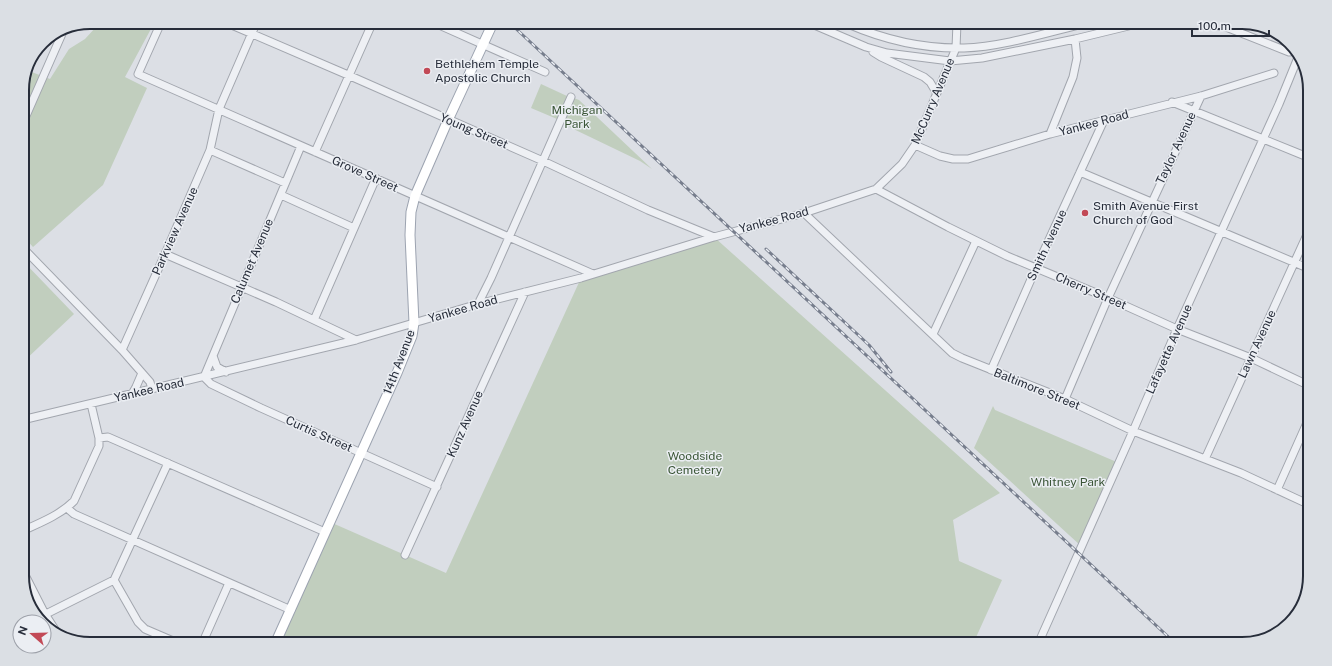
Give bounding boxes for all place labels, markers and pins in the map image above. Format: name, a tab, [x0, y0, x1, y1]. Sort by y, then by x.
place label: Bethlehem Temple Apostolic Church	[435, 57, 539, 85]
marker: Bethlehem Temple Apostolic Church	[422, 66, 432, 76]
place label: Smith Avenue First Church of God	[1093, 199, 1199, 227]
marker: Smith Avenue First Church of God	[1080, 208, 1090, 218]

